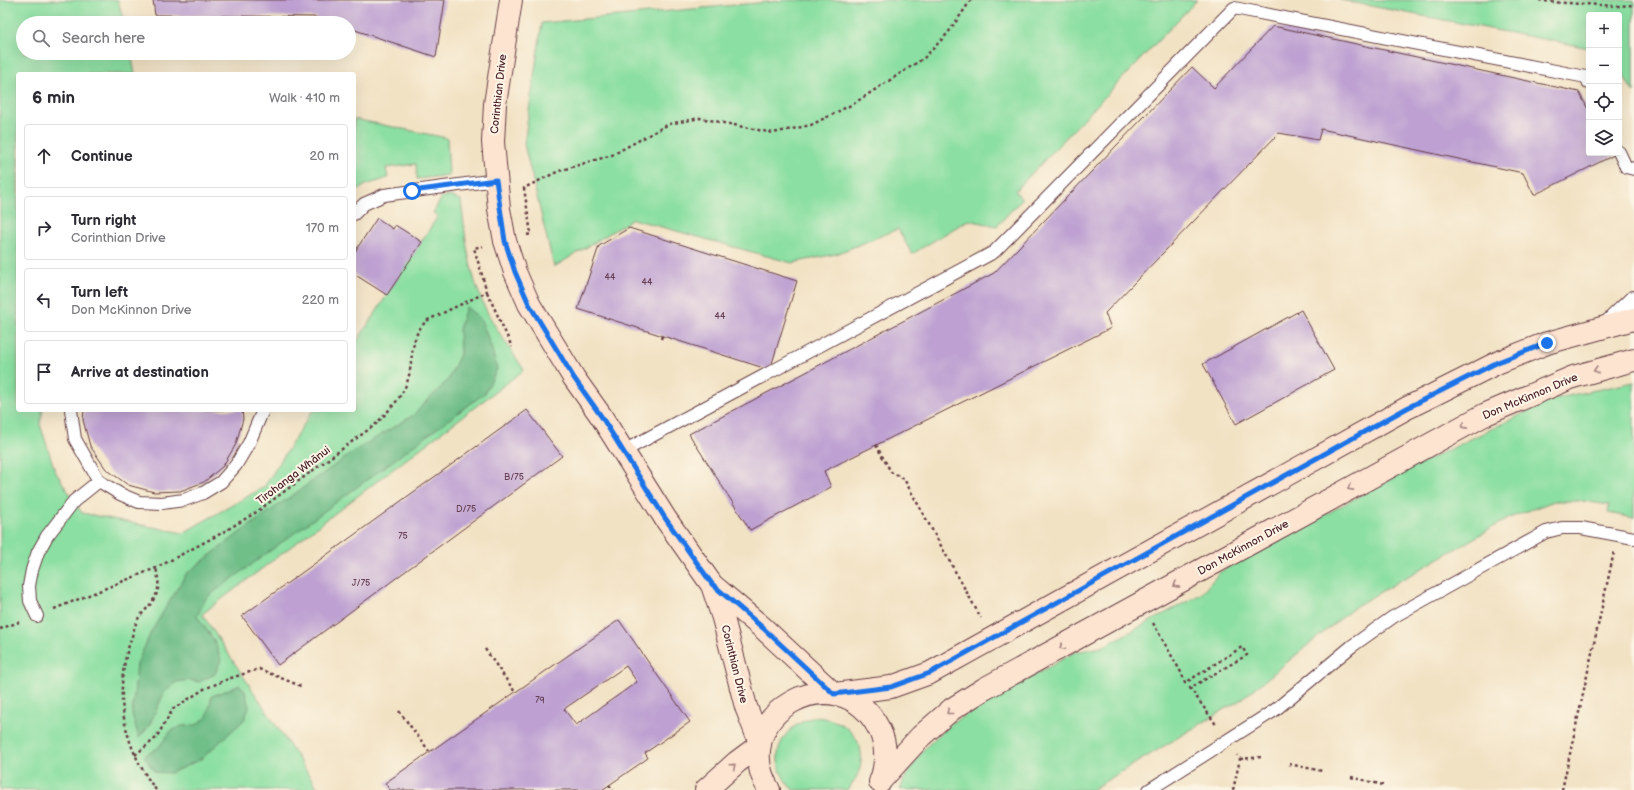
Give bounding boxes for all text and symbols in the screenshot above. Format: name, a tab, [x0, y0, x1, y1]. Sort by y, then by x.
map controls	[1586, 12, 1622, 156]
button: +	[1586, 12, 1622, 48]
search box	[16, 16, 356, 60]
icon: search	[30, 27, 52, 49]
text: Search here	[62, 29, 145, 48]
button: −	[1586, 48, 1622, 84]
street label: Corinthian Drive	[488, 53, 509, 135]
button: locate	[1586, 84, 1622, 120]
text: 6 min	[32, 88, 75, 108]
text: Walk · 410 m	[269, 90, 340, 106]
button: layers	[1586, 120, 1622, 156]
icon: ahead	[33, 145, 55, 167]
text: Continue	[71, 147, 133, 166]
text: 20 m	[309, 148, 339, 164]
route start	[403, 182, 421, 200]
text: Turn right	[71, 211, 136, 230]
icon: right	[33, 217, 55, 239]
text: 170 m	[306, 220, 339, 236]
text: Corinthian Drive	[71, 230, 166, 246]
house number: 44	[605, 272, 616, 283]
house number: 44	[642, 277, 653, 288]
text: Turn left	[71, 283, 128, 302]
icon: left	[33, 289, 55, 311]
text: 220 m	[302, 292, 339, 308]
text: Don McKinnon Drive	[71, 302, 192, 318]
house number: 44	[715, 311, 726, 322]
route end	[1538, 334, 1556, 352]
icon: arrive	[33, 361, 55, 383]
text: Arrive at destination	[71, 363, 209, 382]
one-way arrow	[1593, 365, 1600, 374]
street label: Don McKinnon Drive	[1481, 370, 1580, 422]
one-way arrow	[1460, 421, 1468, 428]
street label: Tirohanga Whānui	[254, 443, 333, 507]
house number: B/75	[504, 472, 524, 483]
one-way arrow	[1346, 483, 1354, 490]
house number: D/75	[456, 504, 476, 515]
street label: Don McKinnon Drive	[1195, 517, 1291, 578]
house number: 75	[398, 531, 408, 542]
house number: J/75	[352, 578, 370, 589]
one-way arrow	[1173, 580, 1180, 587]
street label: Corinthian Drive	[719, 624, 751, 705]
one-way arrow	[1059, 642, 1066, 650]
house number: 79	[535, 695, 545, 706]
one-way arrow	[947, 707, 954, 714]
one-way arrow	[728, 764, 735, 771]

